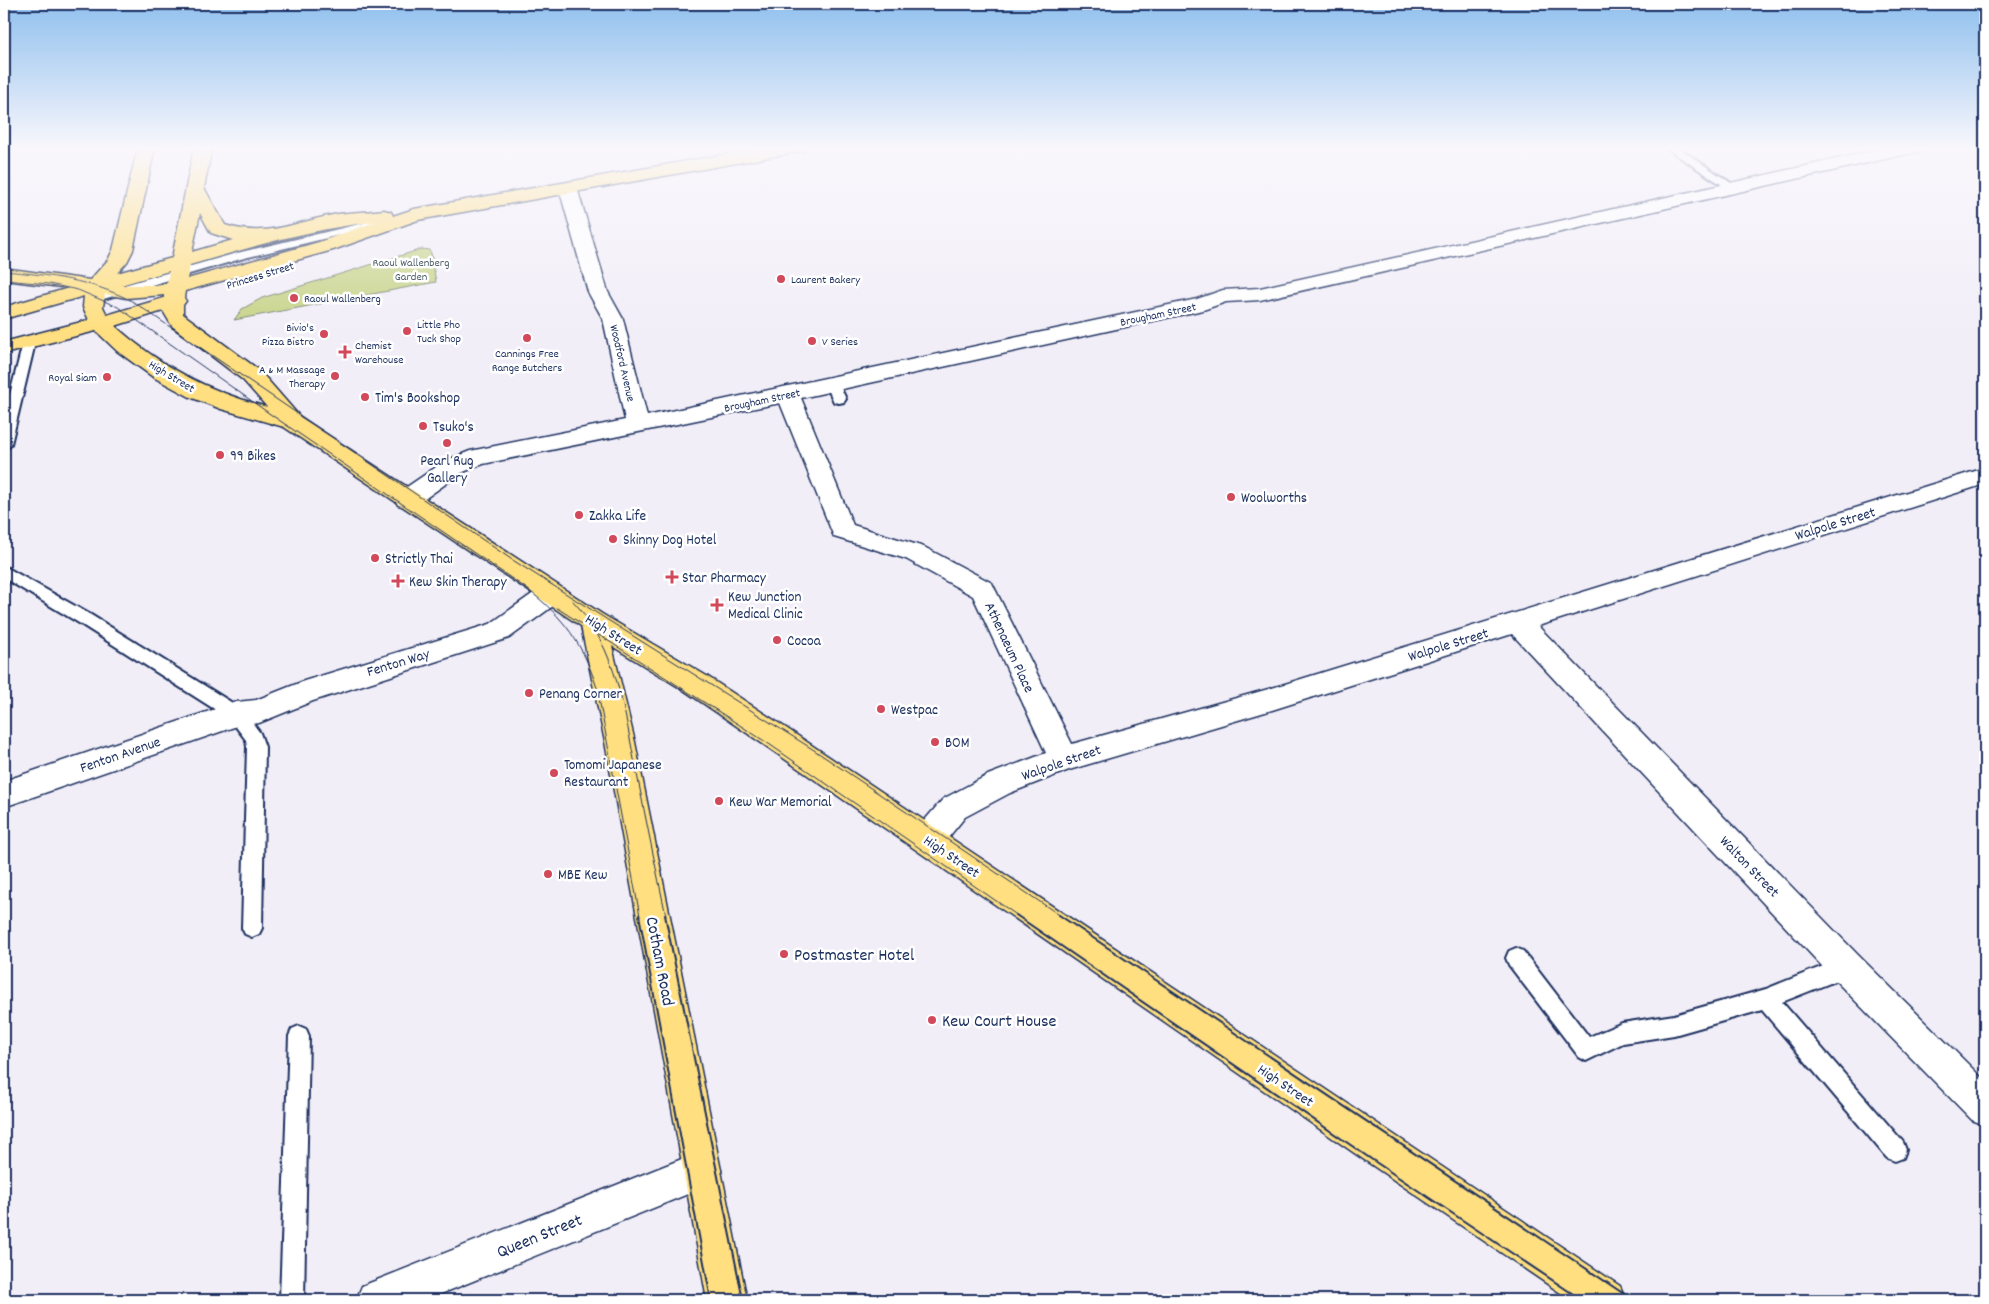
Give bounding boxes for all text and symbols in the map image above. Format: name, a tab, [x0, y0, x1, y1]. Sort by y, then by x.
park label: Raoul Wallenberg Garden	[373, 255, 449, 286]
street label: Princess Street	[225, 258, 297, 295]
place label: Laurent Bakery	[791, 272, 861, 289]
marker: Laurent Bakery	[775, 273, 787, 285]
place label: Raoul Wallenberg	[304, 291, 381, 308]
marker: Raoul Wallenberg	[288, 292, 300, 304]
street label: Brougham Street	[1119, 299, 1198, 332]
place label: Little Pho Tuck Shop	[417, 317, 461, 348]
place label: Bivio's Pizza Bistro	[262, 320, 314, 351]
street label: Woodford Avenue	[604, 323, 639, 403]
marker: Little Pho Tuck Shop	[401, 325, 413, 337]
marker: Bivio's Pizza Bistro	[318, 328, 330, 340]
marker: Cannings Free Range Butchers	[521, 332, 533, 344]
place label: V Series	[822, 334, 858, 351]
marker: V Series	[806, 335, 818, 347]
place label: Chemist Warehouse	[355, 338, 404, 369]
marker: Chemist Warehouse	[339, 346, 351, 358]
place label: Cannings Free Range Butchers	[492, 346, 562, 377]
street label: High Street	[145, 357, 198, 398]
place label: A & M Massage Therapy	[259, 362, 326, 393]
place label: Royal Siam	[48, 370, 97, 387]
marker: A & M Massage Therapy	[329, 370, 341, 382]
marker: Royal Siam	[101, 371, 113, 383]
street label: Brougham Street	[723, 385, 802, 418]
place label: Tim's Bookshop	[375, 388, 460, 410]
marker: Tim's Bookshop	[359, 391, 371, 403]
place label: Tsuko's	[433, 417, 474, 439]
marker: Tsuko's	[417, 420, 429, 432]
marker: Pearl Rug Gallery	[441, 437, 453, 449]
place label: 99 Bikes	[230, 446, 276, 468]
marker: 99 Bikes	[214, 449, 226, 461]
place label: Pearl Rug Gallery	[420, 451, 474, 490]
place label: Woolworths	[1241, 488, 1307, 510]
marker: Woolworths	[1225, 491, 1237, 503]
street label: Walpole Street	[1793, 502, 1879, 548]
place label: Zakka Life	[589, 506, 647, 528]
marker: Zakka Life	[573, 509, 585, 521]
place label: Skinny Dog Hotel	[623, 530, 717, 552]
marker: Skinny Dog Hotel	[607, 533, 619, 545]
place label: Strictly Thai	[385, 549, 453, 571]
marker: Strictly Thai	[369, 552, 381, 564]
place label: Star Pharmacy	[682, 568, 767, 590]
marker: Star Pharmacy	[666, 571, 678, 583]
place label: Kew Skin Therapy	[409, 572, 507, 594]
marker: Kew Skin Therapy	[391, 574, 405, 588]
place label: Kew Junction Medical Clinic	[728, 587, 803, 626]
marker: Kew Junction Medical Clinic	[710, 598, 724, 612]
street label: Athenaeum Place	[978, 599, 1039, 697]
street label: High Street	[580, 609, 646, 662]
street label: Walpole Street	[1406, 623, 1492, 669]
place label: Cocoa	[787, 631, 822, 653]
marker: Cocoa	[771, 634, 783, 646]
street label: Fenton Way	[365, 644, 434, 684]
place label: Penang Corner	[539, 684, 622, 706]
marker: Penang Corner	[523, 687, 535, 699]
place label: Westpac	[891, 700, 938, 722]
marker: Westpac	[875, 703, 887, 715]
street label: Fenton Avenue	[77, 732, 164, 780]
place label: BOM	[945, 733, 970, 755]
marker: BOM	[929, 736, 941, 748]
street label: Walpole Street	[1019, 740, 1105, 788]
place label: Tomomi Japanese Restaurant	[564, 755, 662, 794]
marker: Tomomi Japanese Restaurant	[548, 767, 560, 779]
place label: Kew War Memorial	[729, 792, 832, 814]
marker: Kew War Memorial	[713, 795, 725, 807]
street label: High Street	[918, 831, 984, 885]
street label: Walton Street	[1713, 832, 1784, 904]
place label: MBE Kew	[558, 865, 608, 887]
marker: MBE Kew	[542, 868, 554, 880]
street label: Cotham Road	[638, 915, 679, 1008]
place label: Postmaster Hotel	[794, 944, 915, 969]
marker: Postmaster Hotel	[778, 948, 790, 960]
place label: Kew Court House	[942, 1010, 1057, 1035]
marker: Kew Court House	[926, 1014, 938, 1026]
street label: High Street	[1252, 1060, 1318, 1114]
street label: Queen Street	[493, 1209, 587, 1266]

